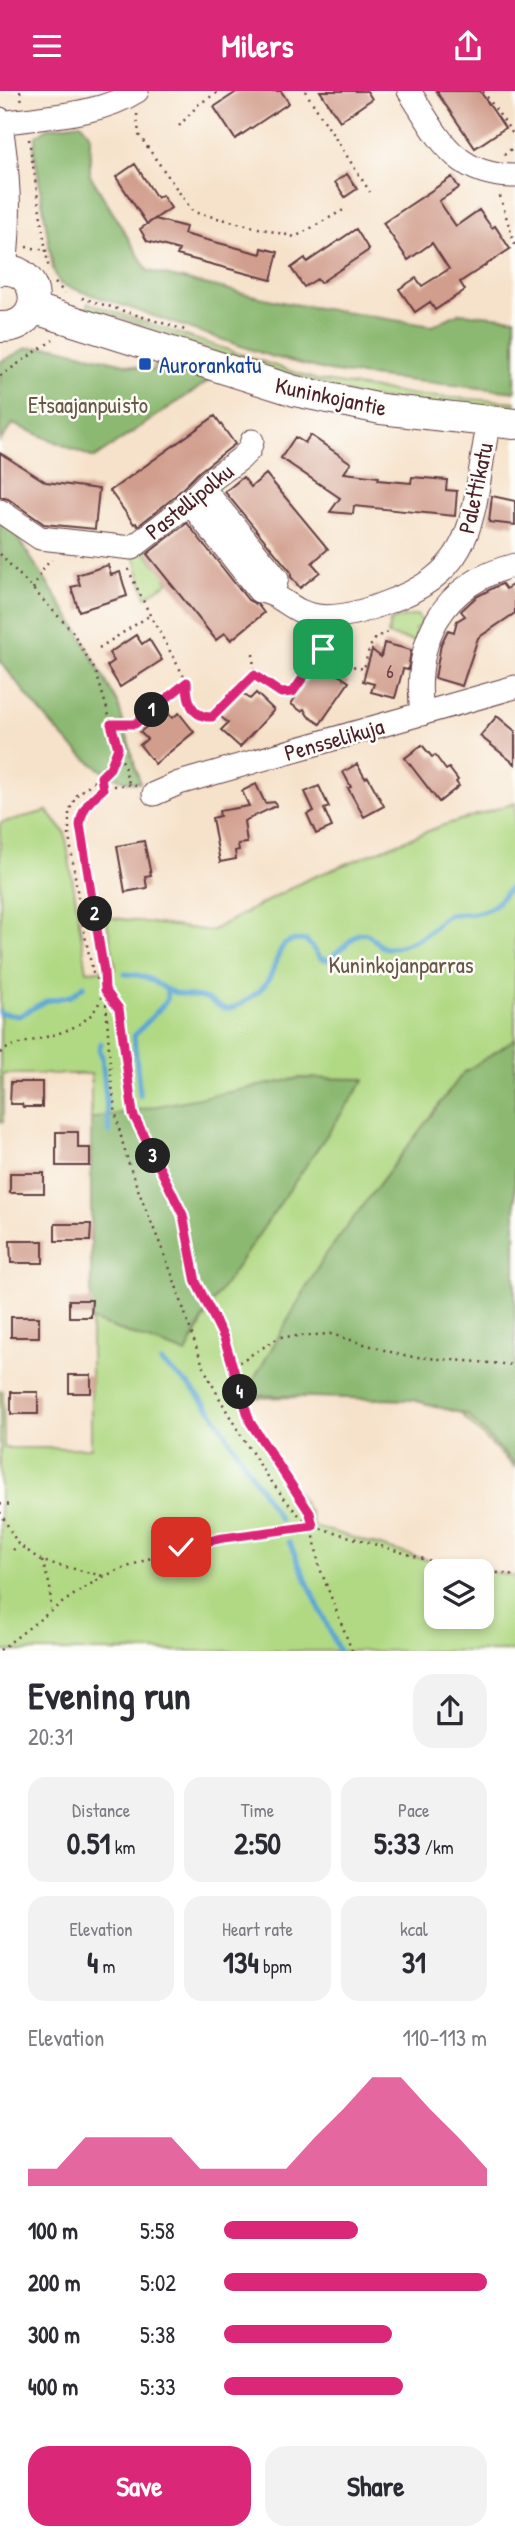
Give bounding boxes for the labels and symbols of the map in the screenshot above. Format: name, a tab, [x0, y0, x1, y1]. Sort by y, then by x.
place label: Aurorankatu	[159, 349, 262, 380]
marker: Aurorankatu	[137, 356, 153, 372]
street label: Kuninkojantie	[272, 369, 390, 423]
park label: Etsaajanpuisto	[28, 389, 148, 420]
street label: Palettikatu	[450, 440, 500, 536]
street label: Pastellipolku	[138, 456, 240, 546]
pin	[293, 619, 353, 679]
house number: 6	[386, 658, 394, 684]
pin: 1	[134, 693, 170, 727]
street label: Pensselikuja	[281, 710, 387, 768]
pin: 2	[78, 897, 112, 931]
park label: Kuninkojanparras	[328, 949, 474, 980]
pin: 3	[136, 1139, 170, 1173]
pin: 4	[222, 1375, 258, 1409]
pin	[151, 1517, 211, 1577]

